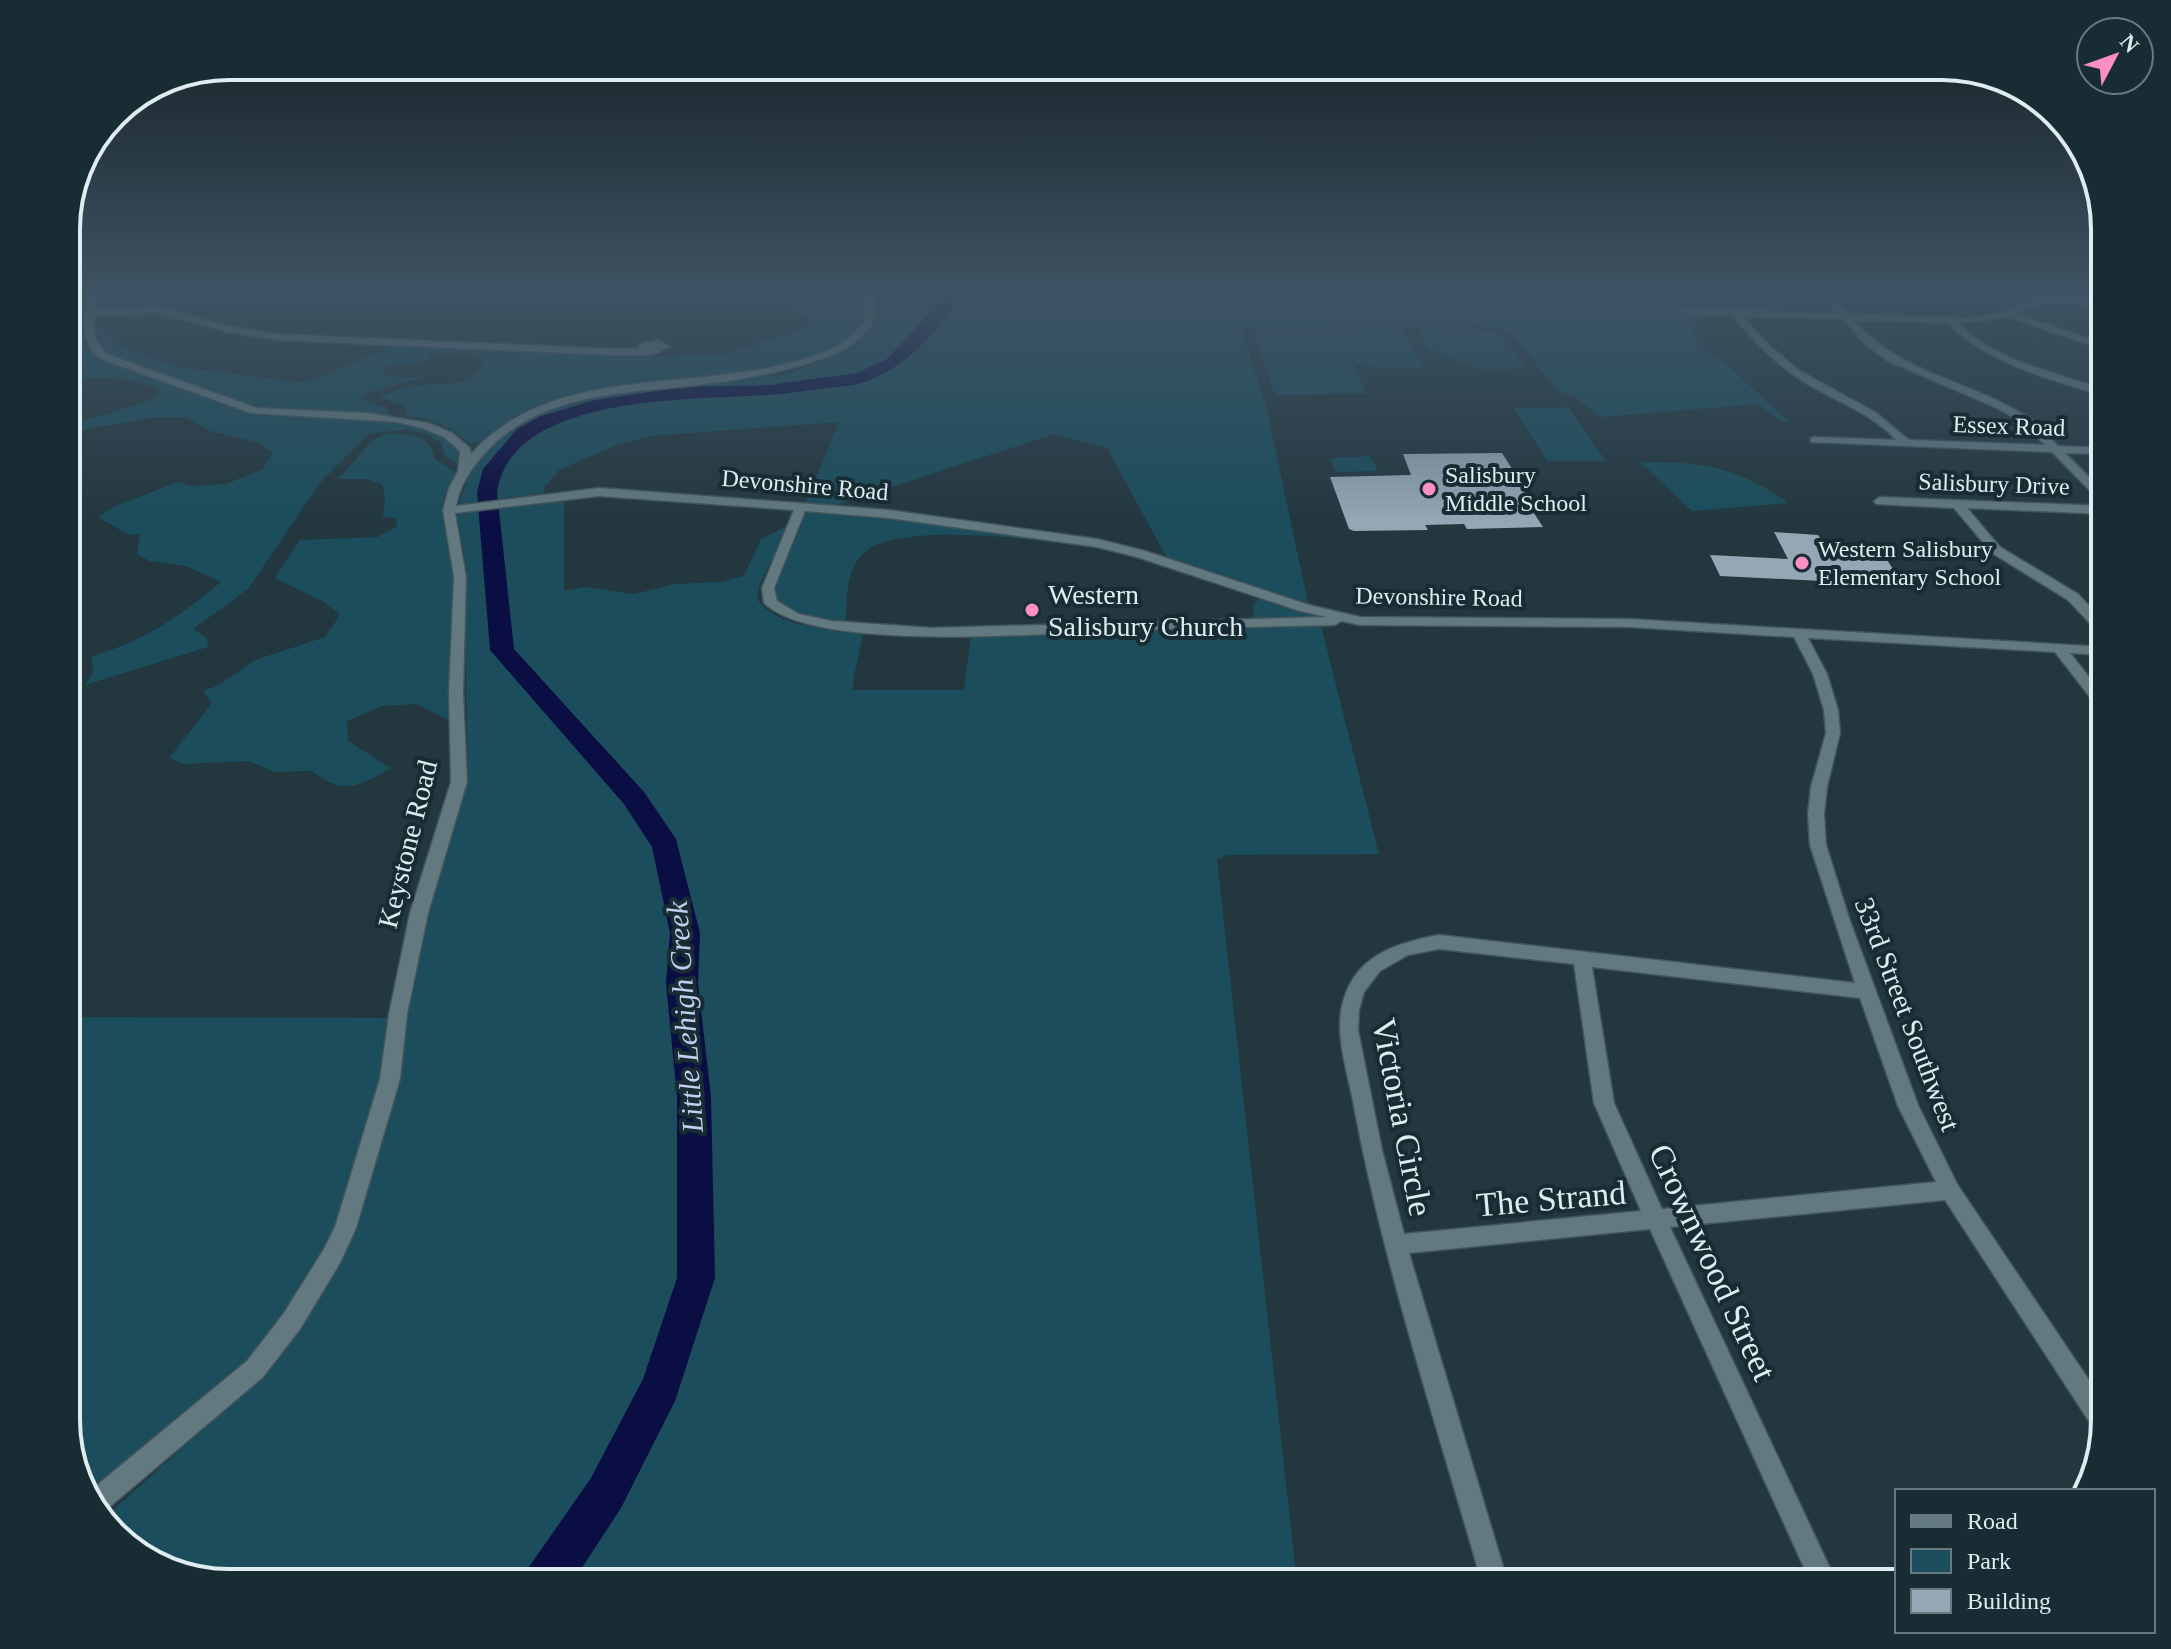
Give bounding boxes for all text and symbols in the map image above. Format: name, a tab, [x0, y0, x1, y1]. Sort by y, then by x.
north arrow	[2075, 16, 2155, 96]
text: N	[2115, 29, 2144, 57]
street label: Essex Road	[1952, 411, 2066, 441]
place label: Salisbury Middle School	[1445, 462, 1587, 516]
street label: Devonshire Road	[721, 465, 889, 505]
street label: Salisbury Drive	[1918, 468, 2070, 500]
marker: Salisbury Middle School	[1420, 480, 1438, 498]
place label: Western Salisbury Elementary School	[1818, 536, 2002, 590]
marker: Western Salisbury Elementary School	[1793, 554, 1811, 572]
place label: Western Salisbury Church	[1048, 579, 1243, 642]
street label: Devonshire Road	[1355, 583, 1523, 611]
marker: Western Salisbury Church	[1023, 601, 1041, 619]
street label: Keystone Road	[372, 757, 443, 931]
street label: 33rd Street Southwest	[1849, 893, 1966, 1135]
water label: Little Lehigh Creek	[660, 899, 709, 1135]
street label: Victoria Circle	[1365, 1015, 1440, 1219]
street label: Crownwood Street	[1642, 1138, 1784, 1386]
street label: The Strand	[1475, 1174, 1627, 1223]
legend	[1895, 1489, 2155, 1633]
text: Road	[1967, 1508, 2018, 1534]
text: Park	[1967, 1548, 2011, 1574]
text: Building	[1967, 1588, 2051, 1614]

